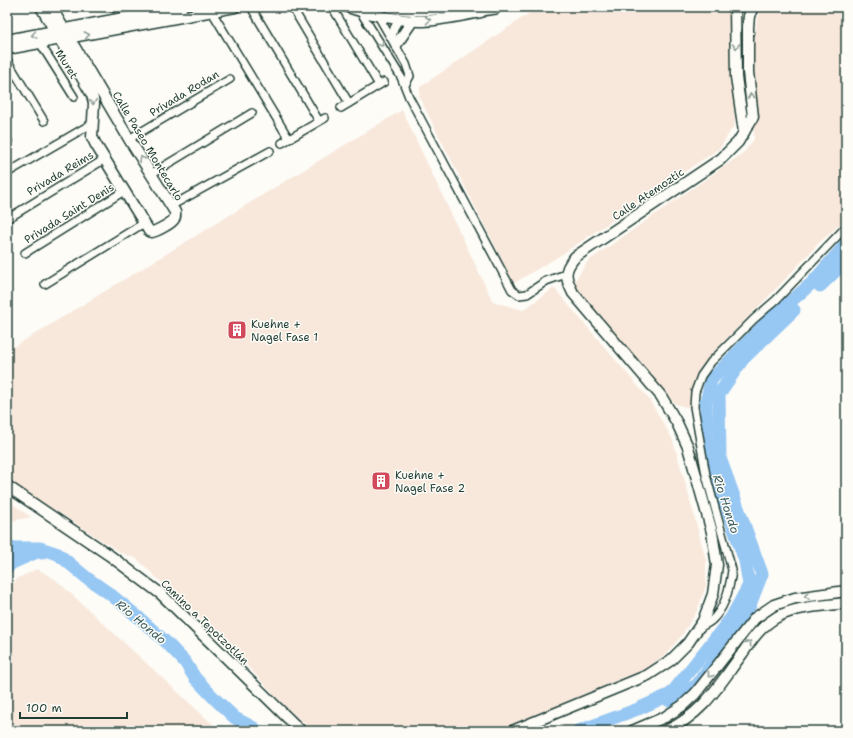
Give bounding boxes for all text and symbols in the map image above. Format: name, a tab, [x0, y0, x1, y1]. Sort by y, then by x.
one-way arrow	[425, 16, 431, 25]
one-way arrow	[31, 30, 37, 39]
one-way arrow	[84, 31, 90, 40]
one-way arrow	[376, 40, 384, 47]
one-way arrow	[732, 43, 740, 49]
street label: Muret	[52, 47, 82, 82]
street label: Privada Rodan	[147, 67, 222, 120]
street label: Calle Paseo Montecarlo	[109, 89, 186, 204]
one-way arrow	[747, 92, 756, 99]
one-way arrow	[88, 99, 97, 106]
street label: Privada Reims	[24, 148, 96, 199]
one-way arrow	[139, 156, 147, 163]
street label: Calle Atemoztic	[609, 165, 687, 224]
street label: Privada Saint Denis	[22, 180, 117, 247]
place label: Kuehne + Nagel Fase 1	[251, 317, 318, 345]
building icon: Kuehne + Nagel Fase 1	[226, 319, 248, 341]
place label: Kuehne + Nagel Fase 2	[395, 468, 465, 496]
building icon: Kuehne + Nagel Fase 2	[370, 470, 392, 492]
water label: Rio Hondo	[709, 472, 743, 536]
street label: Camino a Tepotzotlán	[157, 576, 252, 669]
one-way arrow	[804, 591, 810, 600]
water label: Rio Hondo	[112, 596, 170, 648]
one-way arrow	[745, 641, 752, 648]
one-way arrow	[708, 670, 715, 677]
scale bar	[20, 694, 127, 720]
text: 100 m	[26, 700, 62, 716]

